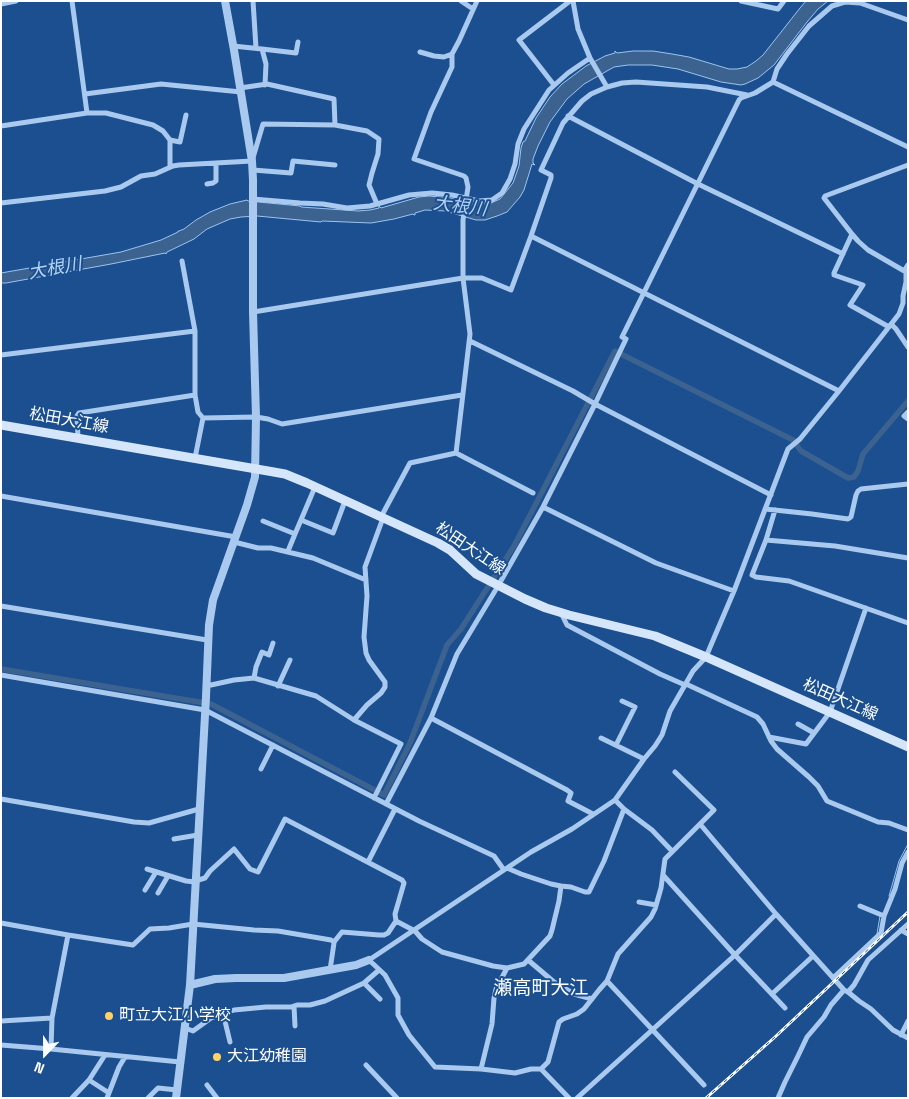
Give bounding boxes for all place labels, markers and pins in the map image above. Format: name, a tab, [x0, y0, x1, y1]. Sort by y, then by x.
place label: 町立大江小学校	[119, 1006, 231, 1026]
marker: 町立大江小学校	[103, 1010, 115, 1022]
place label: 大江幼稚園	[227, 1047, 307, 1067]
marker: 大江幼稚園	[211, 1051, 223, 1063]

